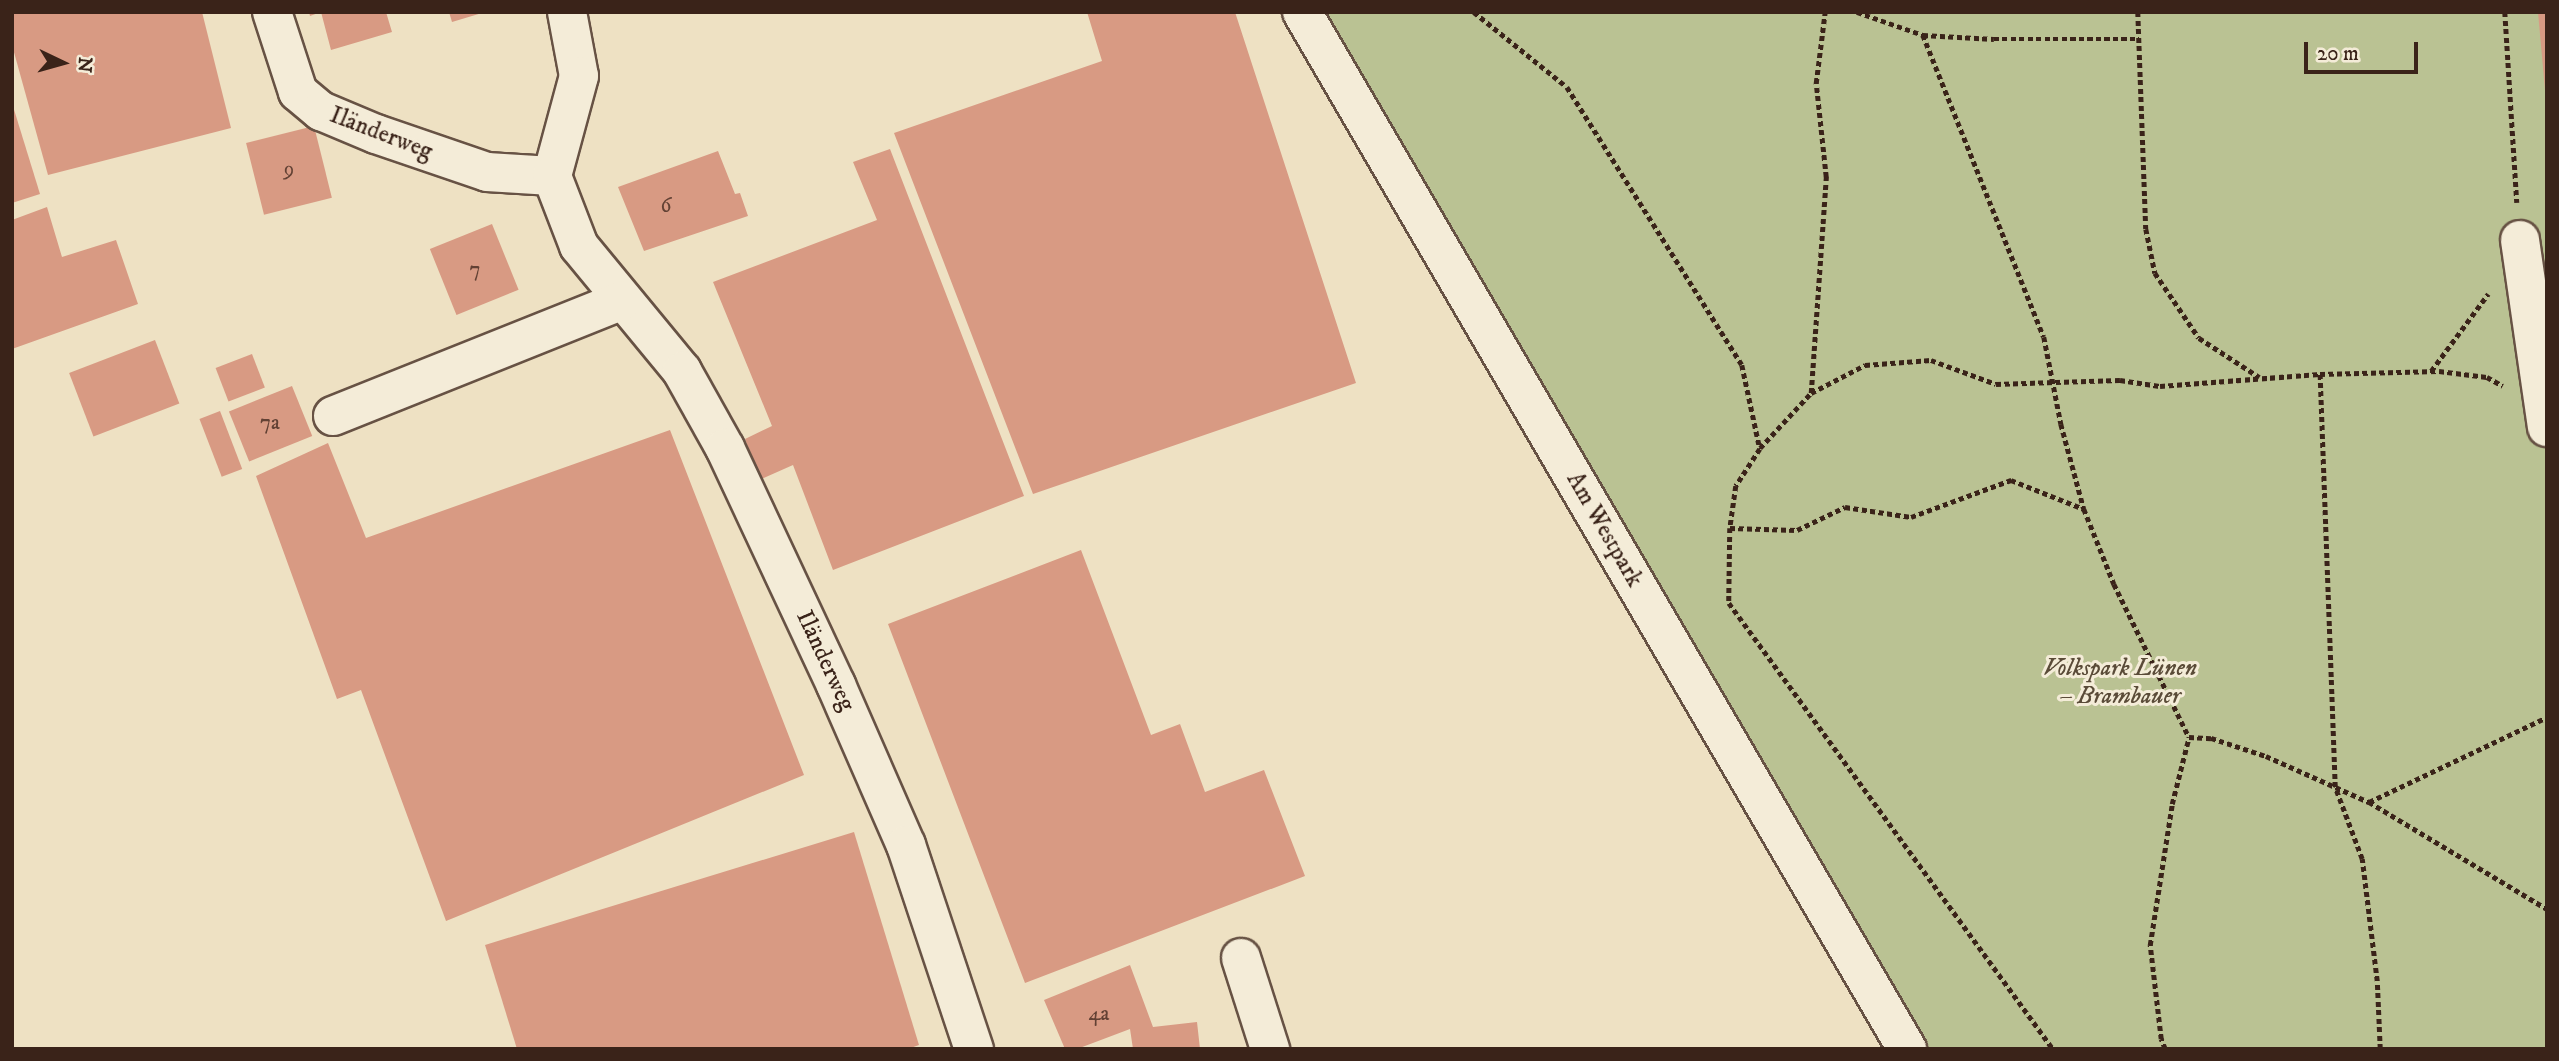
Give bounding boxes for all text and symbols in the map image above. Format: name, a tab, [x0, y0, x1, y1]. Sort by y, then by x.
north arrow	[28, 28, 98, 98]
scale bar	[2307, 28, 2421, 72]
text: 20 m	[2317, 41, 2359, 67]
text: N	[72, 56, 97, 74]
street label: Iländerweg	[326, 101, 436, 167]
house number: 9	[284, 157, 294, 183]
house number: 6	[661, 193, 671, 219]
house number: 7	[469, 257, 481, 283]
house number: 7a	[260, 410, 280, 436]
street label: Am Westpark	[1560, 467, 1648, 593]
street label: Iländerweg	[789, 606, 861, 716]
park label: Volkspark Lünen – Brambauer	[2043, 655, 2197, 711]
house number: 4a	[1088, 1001, 1110, 1027]

